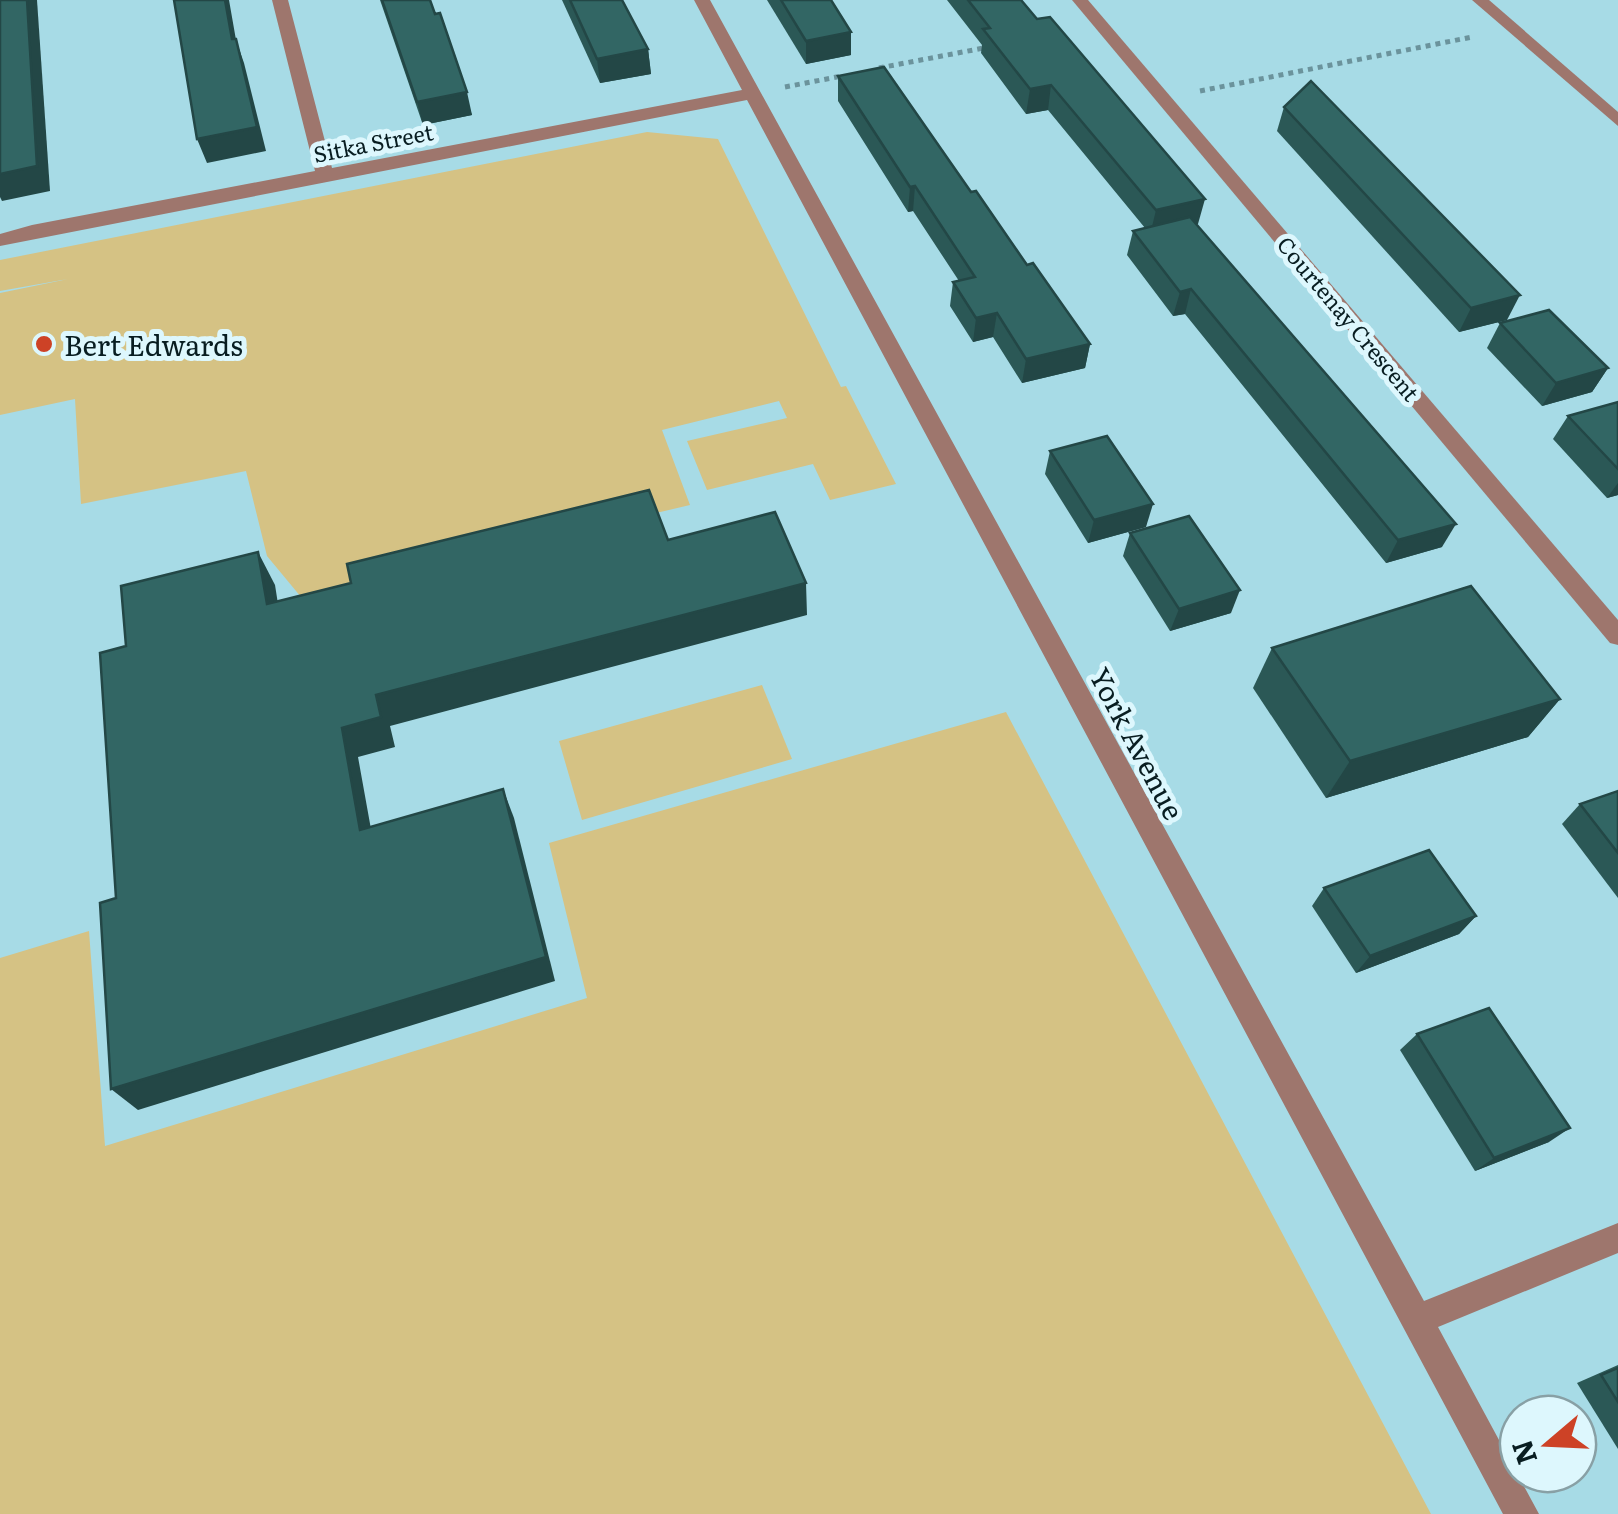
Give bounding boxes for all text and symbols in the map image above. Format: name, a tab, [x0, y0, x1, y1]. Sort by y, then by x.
street label: Sitka Street	[310, 114, 436, 170]
street label: Courtenay Crescent	[1270, 228, 1428, 408]
place label: Bert Edwards	[64, 323, 243, 365]
marker: Bert Edwards	[33, 333, 55, 355]
street label: York Avenue	[1080, 659, 1196, 827]
north arrow	[1498, 1394, 1598, 1494]
text: N	[1499, 1435, 1546, 1471]

